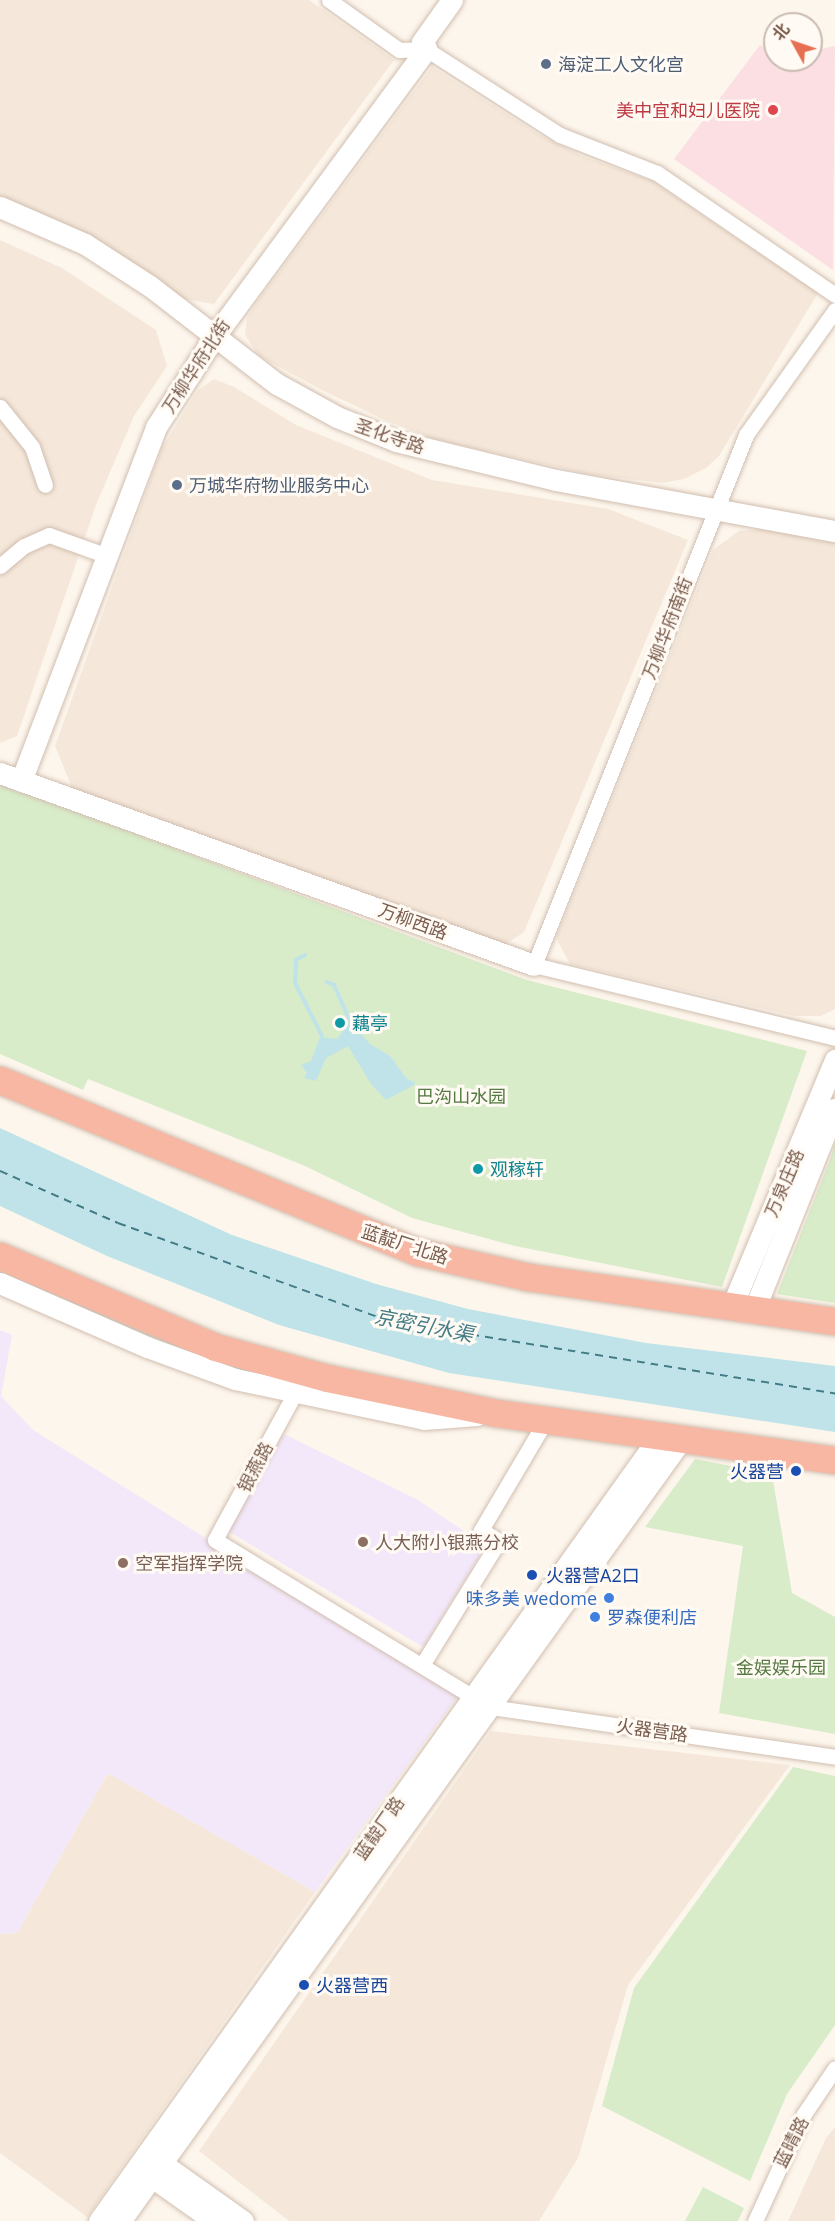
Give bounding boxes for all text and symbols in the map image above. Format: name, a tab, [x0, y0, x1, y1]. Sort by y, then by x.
north arrow	[763, 12, 823, 72]
text: 北	[767, 19, 794, 45]
place label: 海淀工人文化宫	[558, 53, 684, 75]
marker: 海淀工人文化宫	[539, 57, 553, 71]
place label: 美中宜和妇儿医院	[616, 99, 760, 121]
marker: 美中宜和妇儿医院	[764, 101, 782, 119]
street label: 万柳华府北街	[158, 315, 234, 417]
street label: 圣化寺路	[352, 414, 428, 458]
place label: 万城华府物业服务中心	[189, 474, 369, 496]
marker: 万城华府物业服务中心	[170, 478, 184, 492]
street label: 万柳华府南街	[638, 574, 696, 682]
street label: 万柳西路	[375, 899, 451, 943]
place label: 藕亭	[352, 1012, 388, 1034]
marker: 藕亭	[333, 1016, 347, 1030]
park label: 巴沟山水园	[416, 1085, 506, 1107]
street label: 万泉庄路	[760, 1146, 808, 1220]
place label: 观稼轩	[490, 1158, 544, 1180]
marker: 观稼轩	[471, 1162, 485, 1176]
street label: 蓝靛厂北路	[359, 1220, 451, 1268]
water label: 京密引水渠	[373, 1304, 475, 1346]
street label: 银燕路	[233, 1438, 277, 1496]
place label: 火器营	[730, 1460, 784, 1482]
marker: 火器营	[789, 1464, 803, 1478]
place label: 人大附小银燕分校	[375, 1531, 519, 1553]
marker: 人大附小银燕分校	[356, 1535, 370, 1549]
place label: 空军指挥学院	[135, 1552, 243, 1574]
marker: 空军指挥学院	[116, 1556, 130, 1570]
place label: 火器营A2口	[546, 1564, 640, 1586]
marker: 火器营A2口	[523, 1566, 541, 1584]
place label: 味多美 wedome	[466, 1587, 597, 1609]
marker: 味多美 wedome	[602, 1591, 616, 1605]
place label: 罗森便利店	[607, 1606, 697, 1628]
marker: 罗森便利店	[588, 1610, 602, 1624]
park label: 金娱娱乐园	[736, 1656, 826, 1678]
street label: 火器营路	[615, 1714, 689, 1746]
street label: 蓝靛厂路	[350, 1792, 408, 1864]
place label: 火器营西	[316, 1974, 388, 1996]
marker: 火器营西	[297, 1978, 311, 1992]
street label: 蓝晴路	[769, 2113, 813, 2171]

